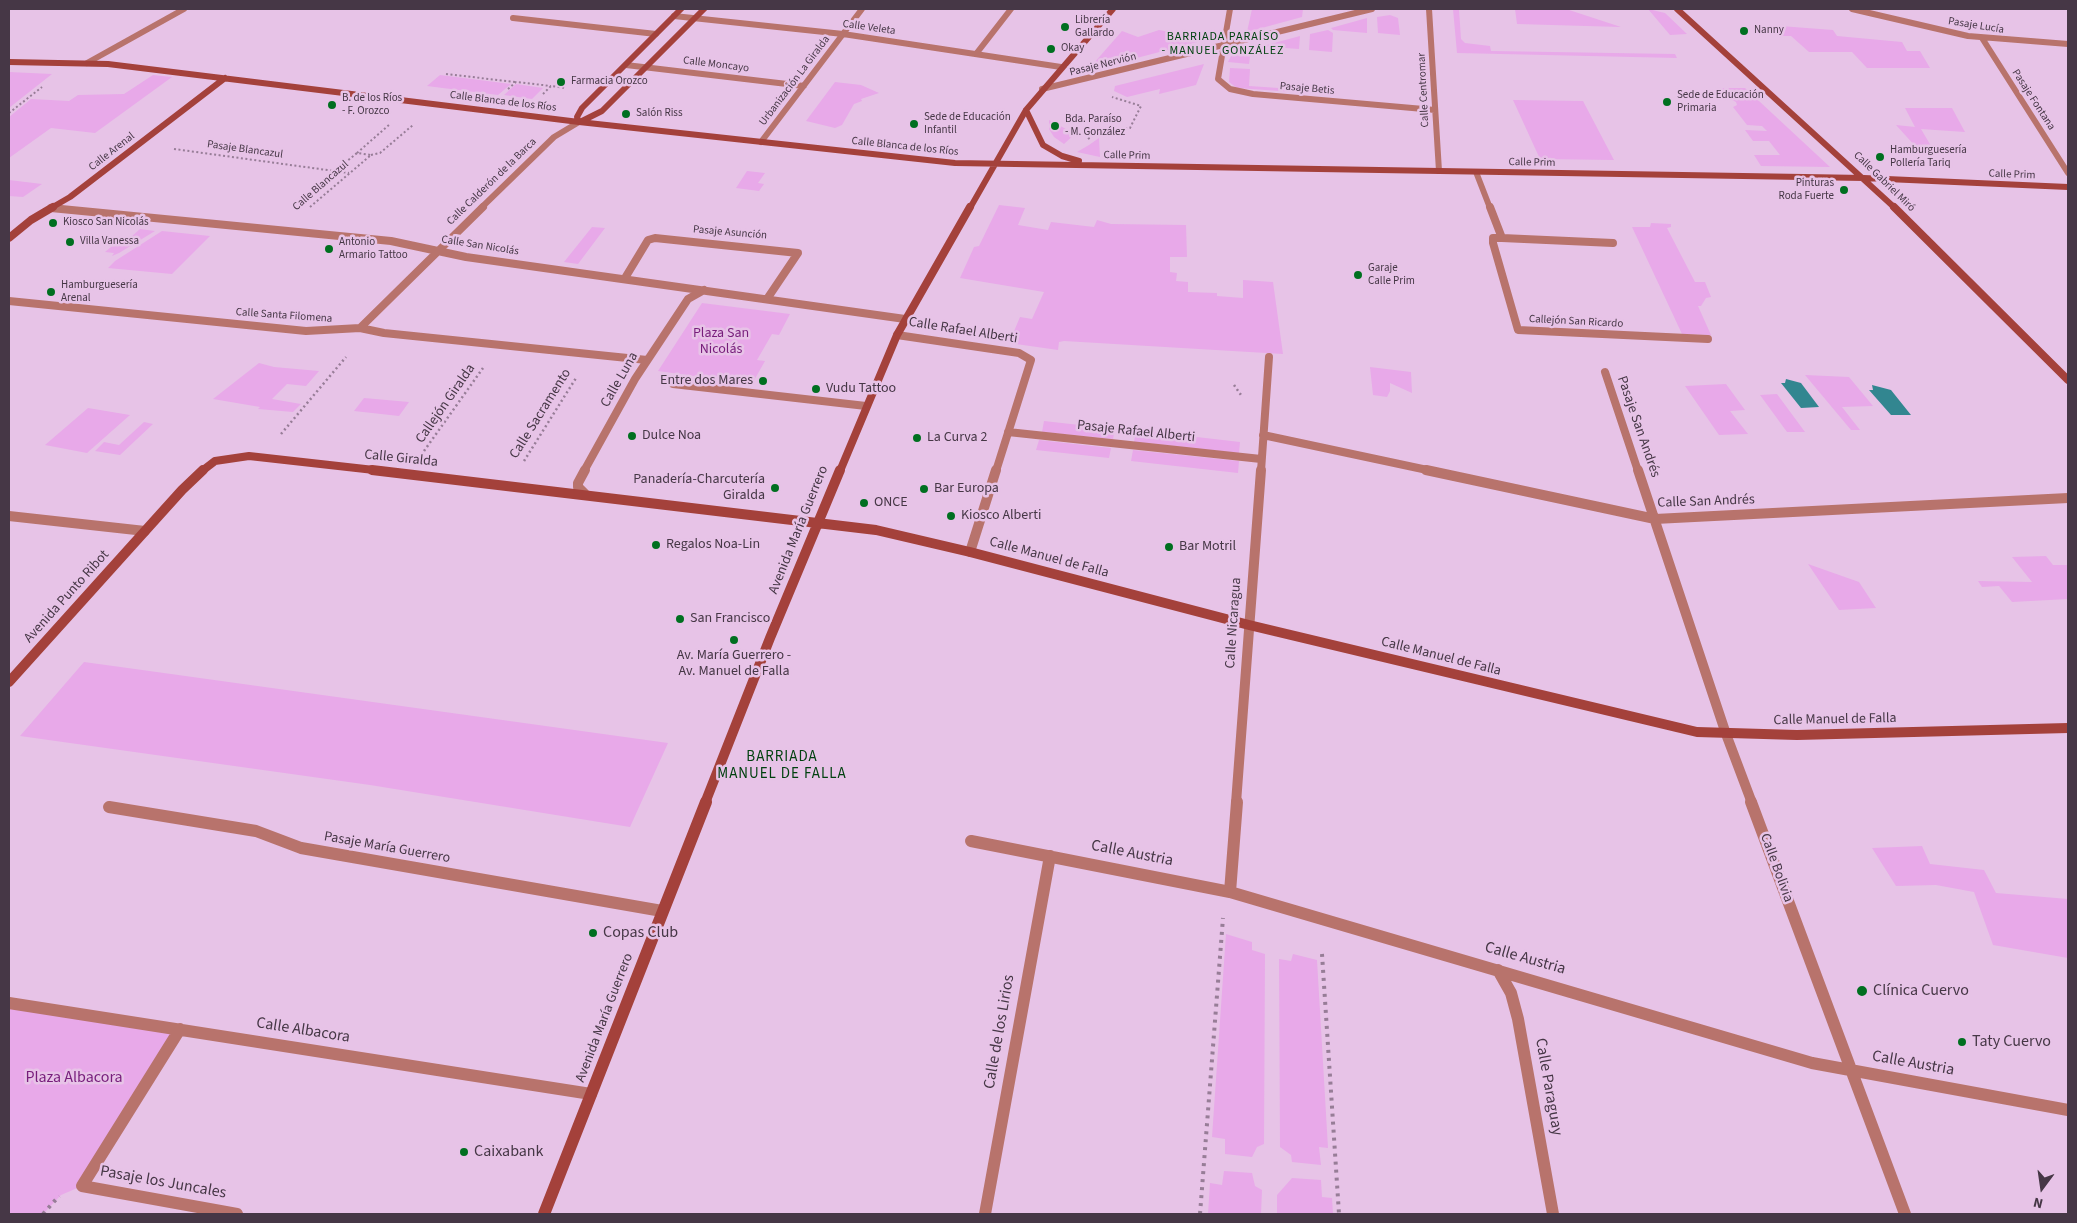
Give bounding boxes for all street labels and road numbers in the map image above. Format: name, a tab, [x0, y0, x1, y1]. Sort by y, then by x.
street label: Pasaje Lucía	[1947, 15, 2005, 37]
street label: Calle Veleta	[842, 18, 896, 38]
street label: Urbanización La Giralda	[757, 33, 833, 129]
street label: Pasaje Nervión	[1068, 50, 1138, 80]
street label: Calle Centromar	[1415, 52, 1433, 128]
street label: Calle Moncayo	[682, 54, 750, 76]
street label: Pasaje Fontana	[2008, 67, 2058, 133]
street label: Pasaje Betis	[1279, 80, 1335, 98]
street label: Calle Blanca de los Ríos	[449, 89, 557, 115]
street label: Calle Arenal	[86, 130, 138, 174]
street label: Calle Blanca de los Ríos	[851, 135, 959, 159]
street label: Calle Calderón de la Barca	[444, 136, 540, 228]
street label: Pasaje Blancazul	[206, 138, 284, 162]
street label: Calle Prim	[1103, 149, 1151, 163]
street label: Calle Gabriel Miró	[1850, 149, 1918, 215]
street label: Calle Prim	[1508, 156, 1556, 170]
street label: Calle Blancazul	[290, 158, 352, 214]
street label: Calle Prim	[1988, 168, 2036, 182]
street label: Pasaje Asunción	[692, 223, 768, 243]
street label: Calle San Nicolás	[440, 233, 520, 259]
street label: Calle Santa Filomena	[235, 306, 333, 326]
street label: Callejón San Ricardo	[1528, 313, 1624, 331]
street label: Calle Rafael Alberti	[907, 314, 1019, 348]
street label: Calle Luna	[597, 349, 643, 411]
street label: Callejón Giralda	[413, 361, 479, 447]
street label: Calle Sacramento	[507, 366, 575, 462]
street label: Pasaje San Andrés	[1613, 374, 1663, 480]
street label: Pasaje Rafael Alberti	[1076, 417, 1196, 447]
street label: Calle Giralda	[363, 447, 439, 471]
street label: Avenida María Guerrero	[766, 463, 832, 597]
street label: Calle San Andrés	[1657, 492, 1755, 512]
street label: Calle Manuel de Falla	[987, 534, 1111, 582]
street label: Avenida Punto Ribot	[21, 547, 113, 647]
street label: Calle Nicaragua	[1222, 577, 1246, 669]
street label: Calle Manuel de Falla	[1379, 634, 1503, 680]
street label: Calle Manuel de Falla	[1773, 711, 1897, 729]
street label: Pasaje María Guerrero	[323, 829, 451, 867]
street label: Calle Bolivia	[1756, 831, 1796, 905]
street label: Calle Austria	[1089, 837, 1175, 871]
street label: Calle Austria	[1482, 938, 1568, 980]
street label: Avenida María Guerrero	[573, 951, 637, 1085]
street label: Calle de los Lirios	[981, 973, 1019, 1091]
street label: Calle Albacora	[255, 1014, 351, 1048]
street label: Calle Paraguay	[1530, 1037, 1566, 1137]
street label: Calle Austria	[1870, 1047, 1956, 1081]
street label: Pasaje los Juncales	[98, 1162, 228, 1204]

